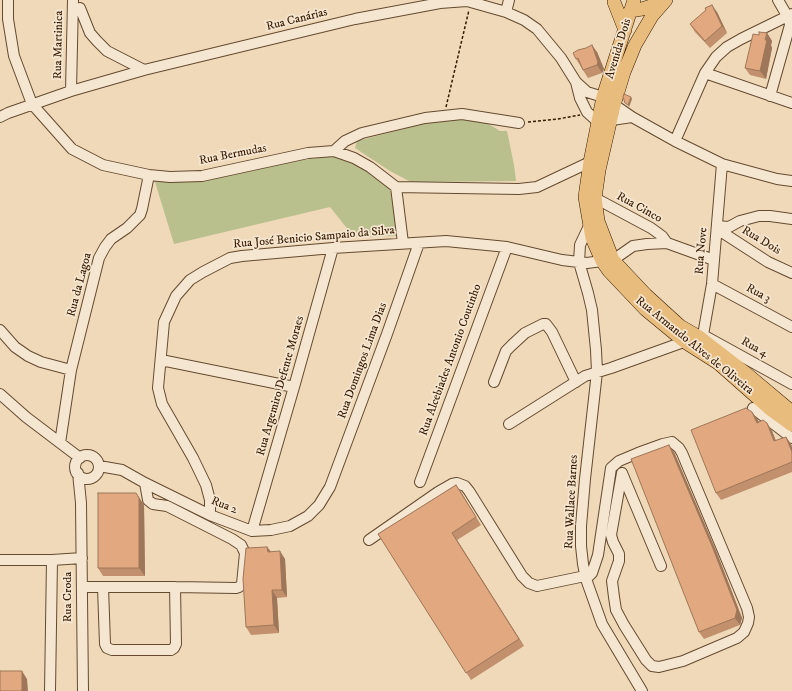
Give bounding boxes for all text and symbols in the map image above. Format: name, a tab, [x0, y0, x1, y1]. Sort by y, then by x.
street label: Rua Canárias	[265, 5, 329, 35]
street label: Rua Martinica	[51, 11, 67, 79]
street label: Avenida Dois	[603, 17, 635, 81]
street label: Rua Bermudas	[198, 141, 268, 169]
street label: Rua Cinco	[614, 190, 664, 226]
street label: Rua José Benicio Sampaio da Silva	[233, 224, 395, 252]
street label: Rua Dois	[739, 224, 783, 258]
street label: Rua Nove	[693, 227, 711, 275]
street label: Rua da Lagoa	[65, 251, 95, 319]
street label: Rua Alcebiades Antonio Coutinho	[417, 282, 485, 438]
street label: Rua 3	[743, 282, 773, 306]
street label: Rua Armando Alves de Oliveira	[632, 294, 756, 398]
street label: Rua Domingos Lima Dias	[335, 301, 391, 421]
street label: Rua Argemiro Defente Moraes	[254, 314, 308, 458]
street label: Rua 4	[738, 335, 770, 361]
street label: Rua Wallace Barnes	[562, 455, 582, 549]
street label: Rua 2	[209, 494, 239, 518]
street label: Rua Croda	[62, 572, 76, 622]

